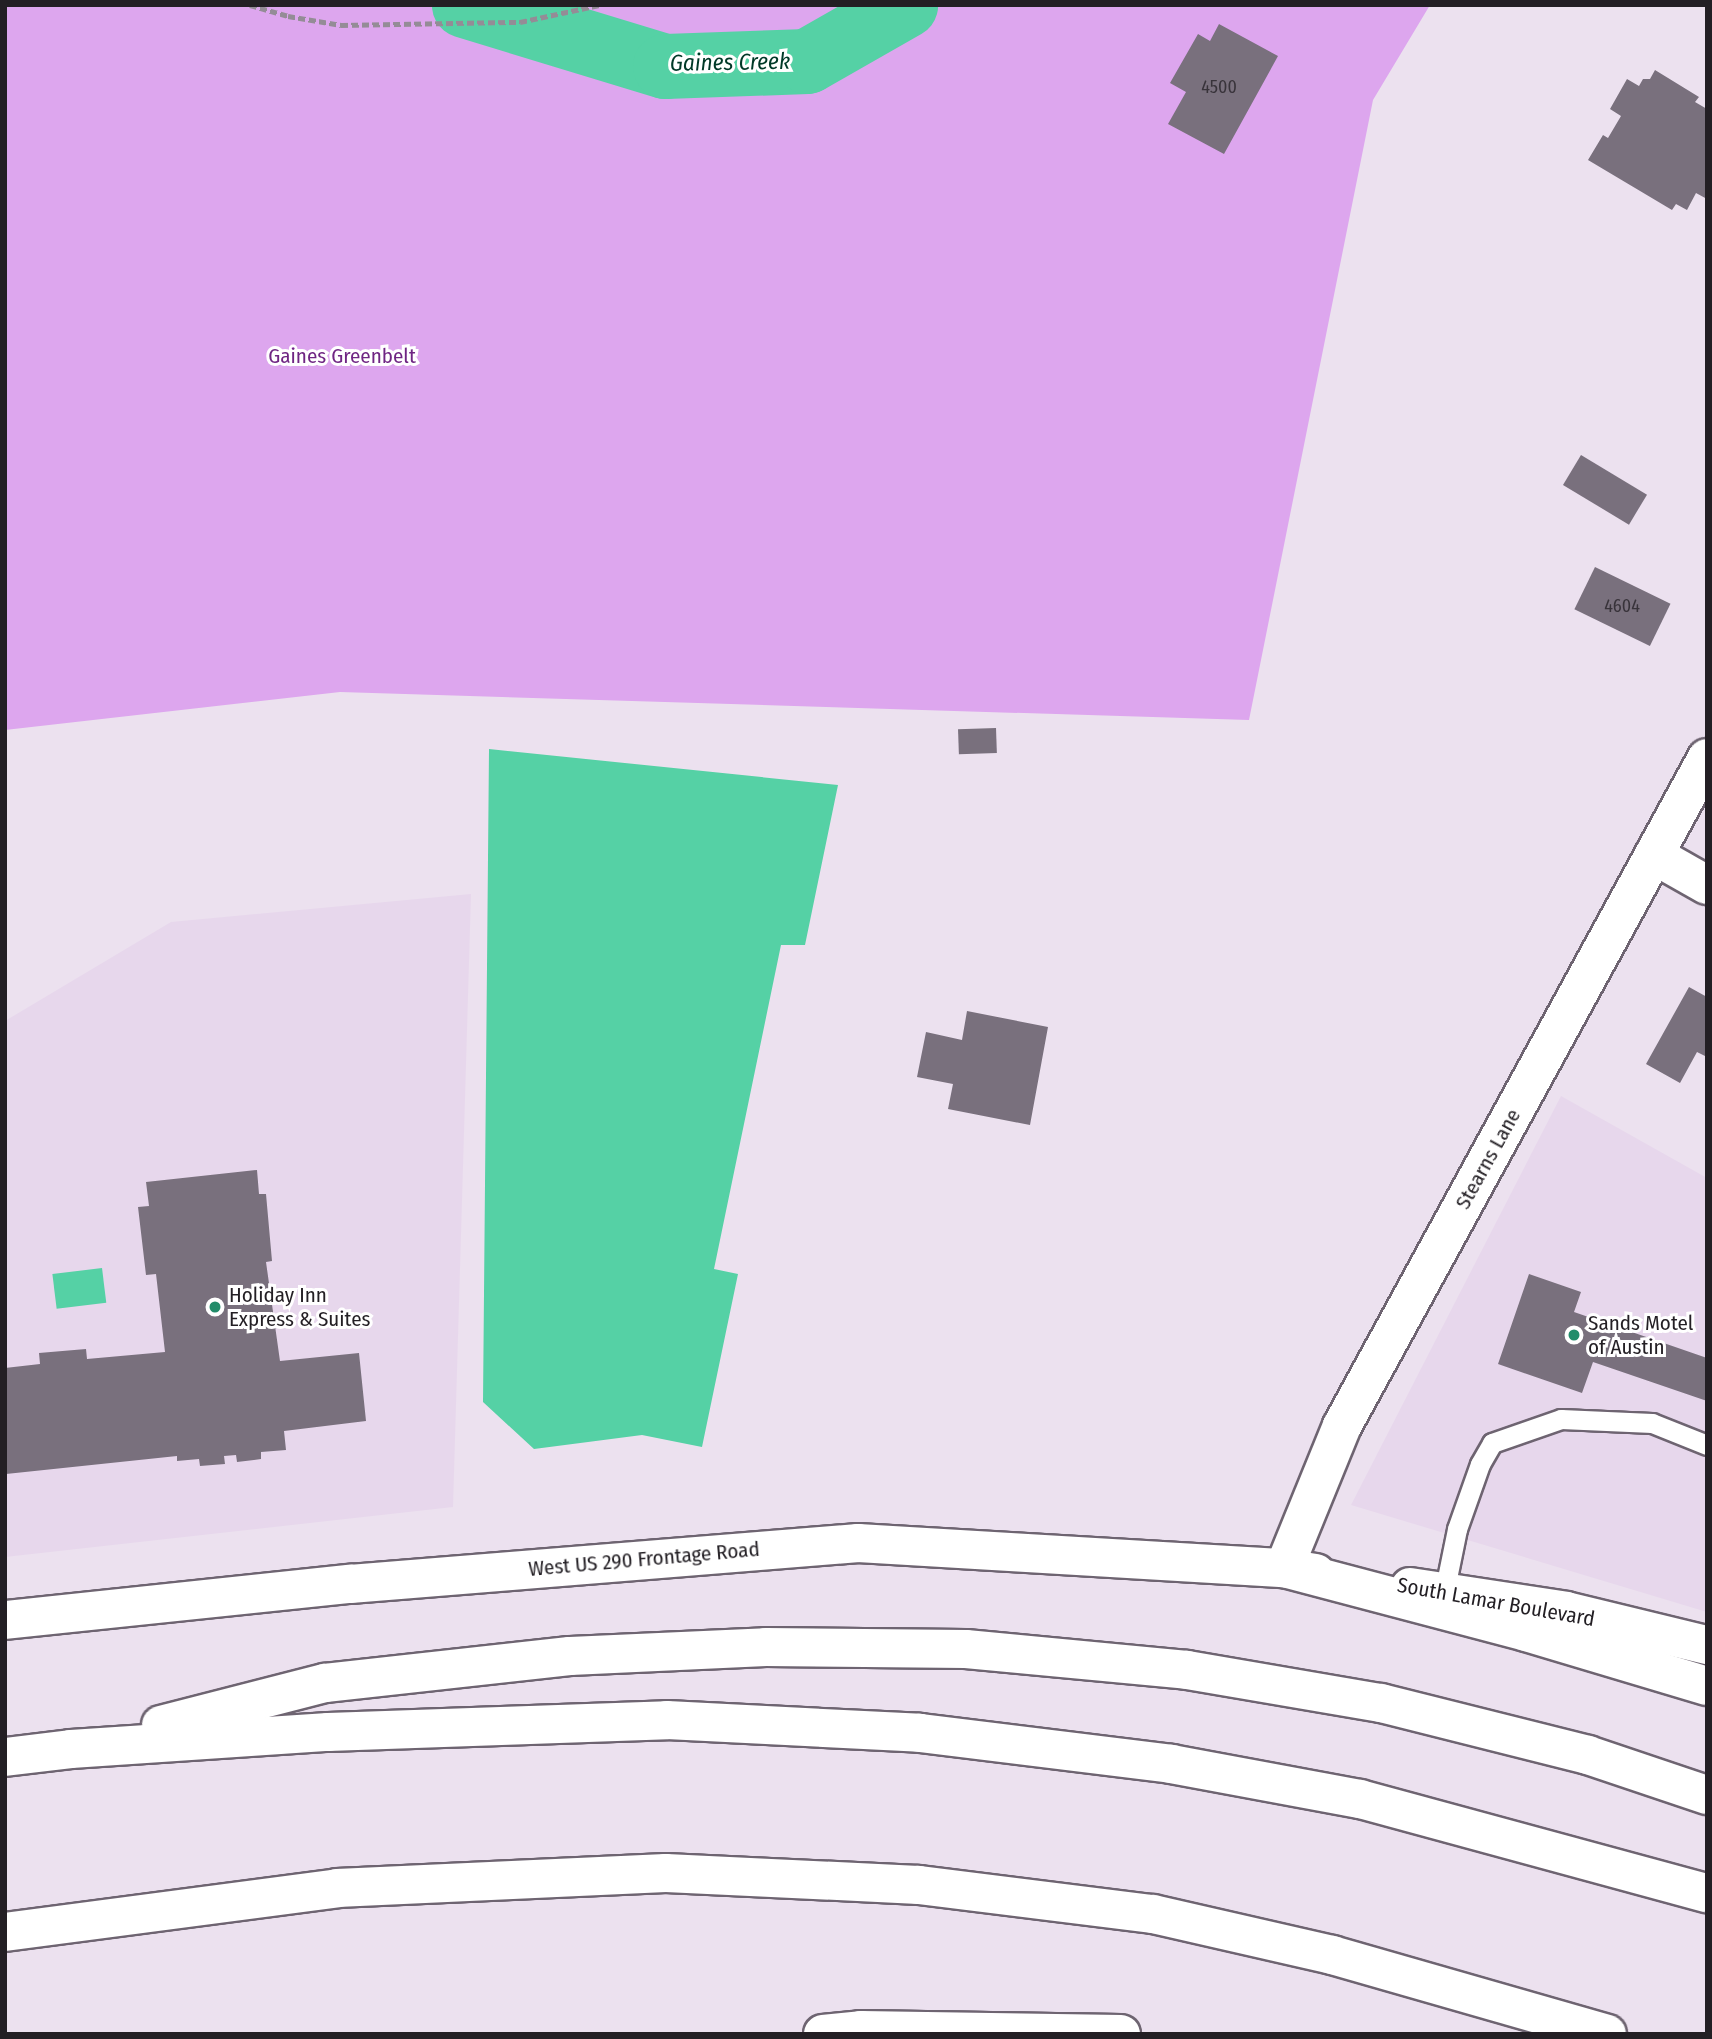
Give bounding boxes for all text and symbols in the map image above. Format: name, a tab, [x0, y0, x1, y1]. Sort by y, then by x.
water label: Gaines Creek	[670, 47, 790, 77]
house number: 4500	[1201, 76, 1237, 98]
park label: Gaines Greenbelt	[268, 343, 416, 369]
house number: 4604	[1604, 595, 1640, 617]
street label: Stearns Lane	[1450, 1105, 1526, 1213]
place label: Holiday Inn Express & Suites	[229, 1282, 370, 1332]
marker: Holiday Inn Express & Suites	[207, 1299, 223, 1315]
place label: Sands Motel of Austin	[1588, 1310, 1693, 1360]
marker: Sands Motel of Austin	[1566, 1327, 1582, 1343]
street label: West US 290 Frontage Road	[527, 1536, 761, 1582]
street label: South Lamar Boulevard	[1395, 1572, 1597, 1632]

